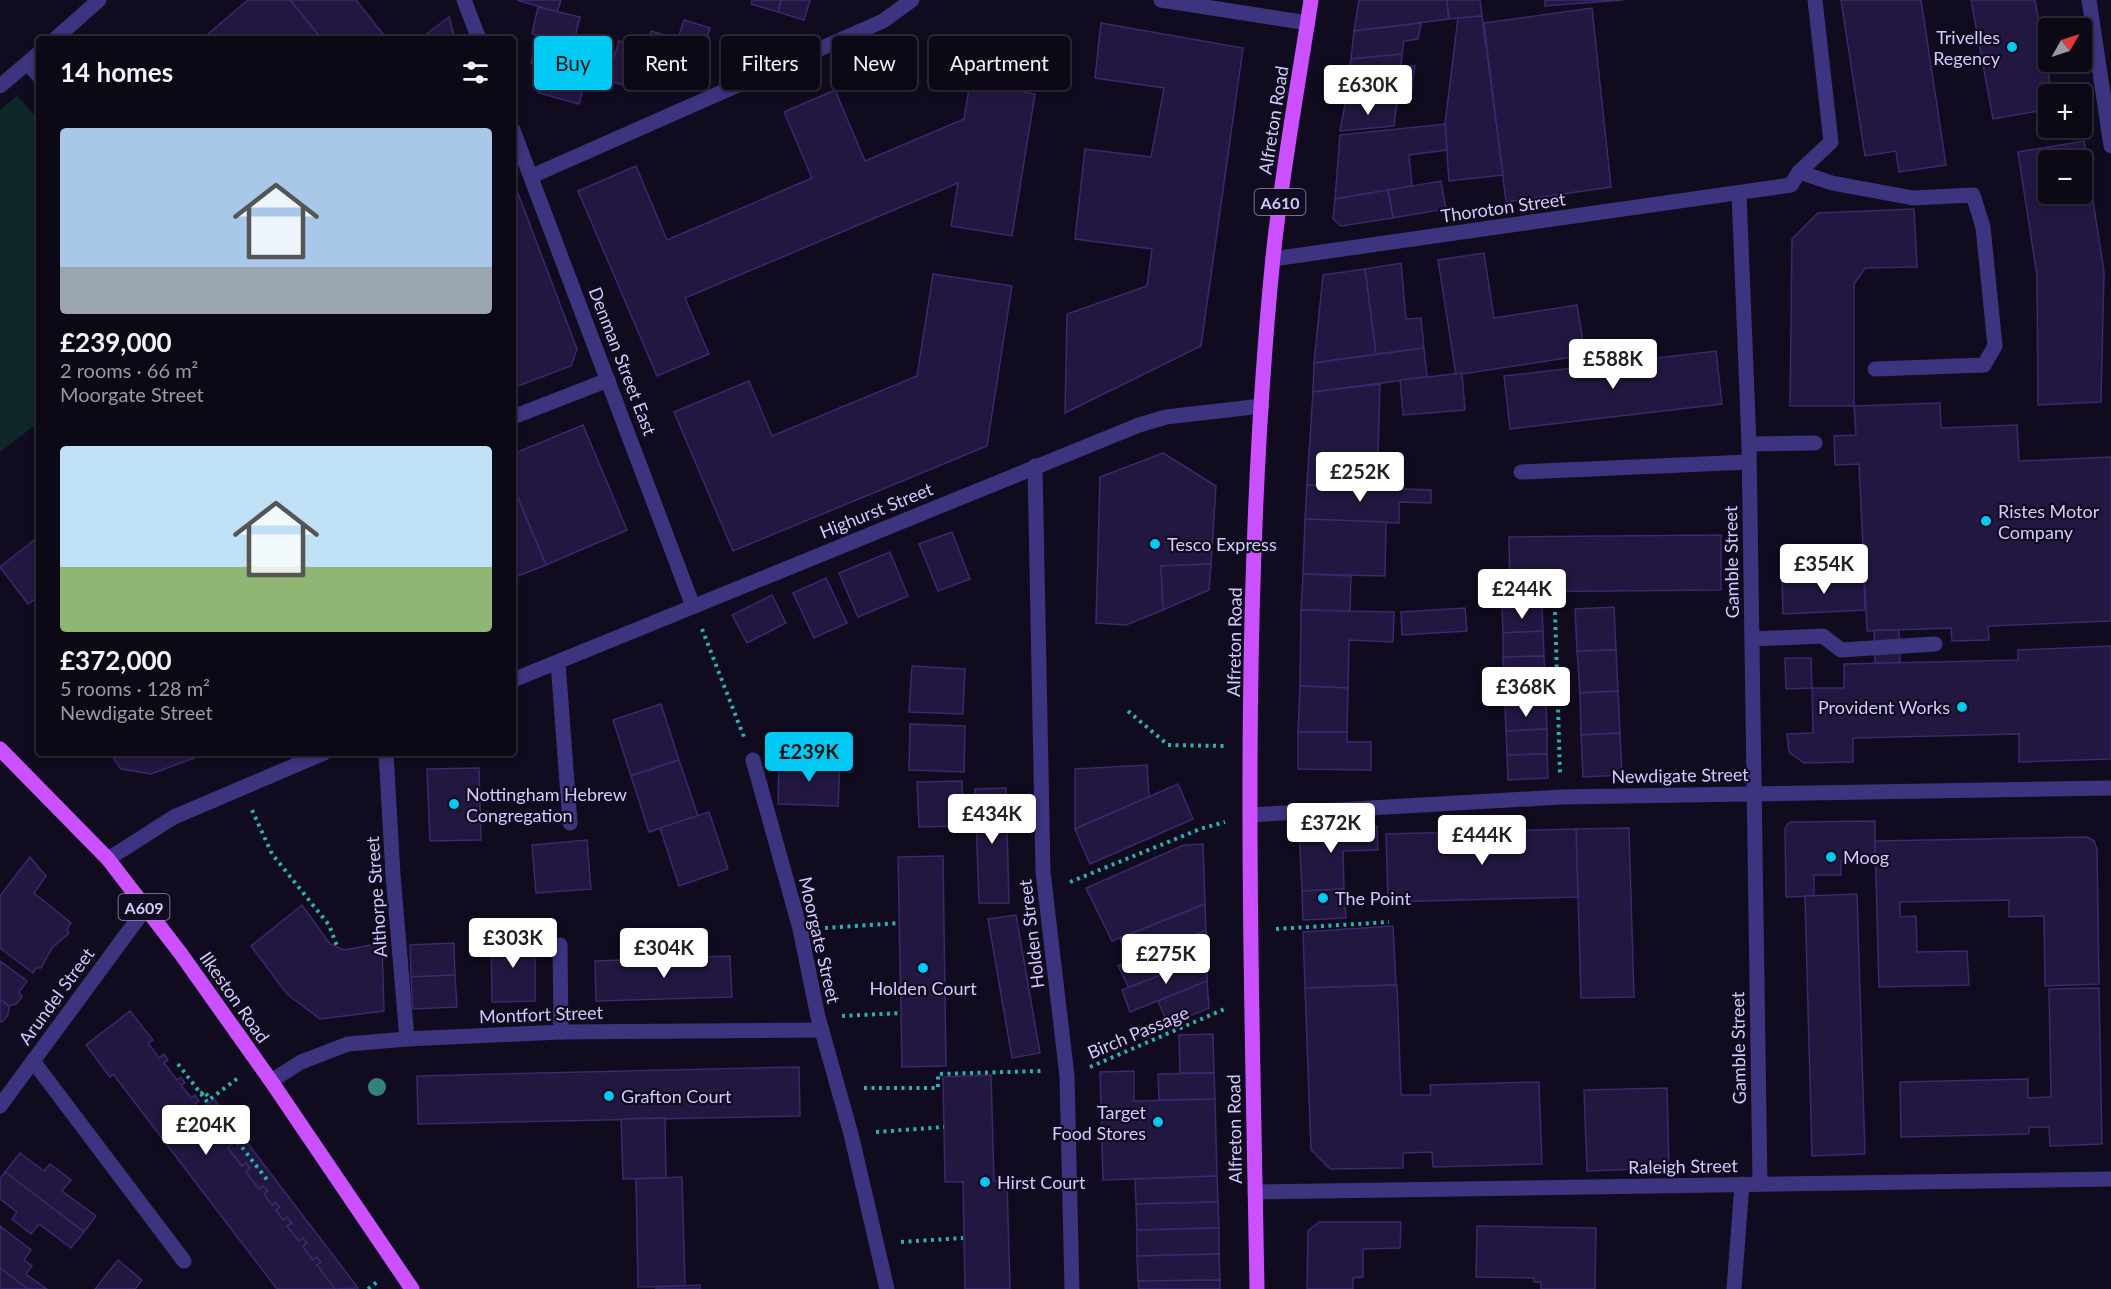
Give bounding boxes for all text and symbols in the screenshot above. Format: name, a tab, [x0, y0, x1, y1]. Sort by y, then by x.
north arrow	[2038, 18, 2092, 72]
map controls	[2038, 18, 2092, 204]
place label: Trivelles Regency	[1933, 26, 2001, 69]
chip: Buy	[534, 36, 612, 90]
chip: Rent	[624, 36, 709, 90]
chip: Filters	[721, 36, 820, 90]
chip: New	[832, 36, 917, 90]
chip: Apartment	[929, 36, 1070, 90]
marker: Trivelles Regency	[2005, 40, 2019, 54]
text: 14 homes	[60, 56, 173, 88]
icon: filters	[459, 56, 492, 89]
street label: Alfreton Road	[1254, 64, 1292, 176]
pin: £630K	[1326, 65, 1410, 116]
text: £630K	[1338, 72, 1398, 96]
button: +	[2038, 84, 2092, 138]
button: −	[2038, 150, 2092, 204]
icon: home	[222, 167, 330, 275]
street label: Thoroton Street	[1439, 187, 1567, 227]
road number: A610	[1254, 189, 1306, 215]
street label: Denman Street East	[585, 284, 662, 439]
text: £239,000	[60, 326, 172, 358]
pin: £588K	[1571, 339, 1655, 390]
text: £588K	[1583, 346, 1643, 370]
text: 2 rooms · 66 m²	[60, 358, 198, 382]
text: Moorgate Street	[60, 382, 204, 406]
pin: £252K	[1318, 452, 1402, 503]
text: £252K	[1330, 459, 1390, 483]
street label: Highurst Street	[816, 477, 936, 543]
icon: home	[222, 485, 330, 593]
place label: Ristes Motor Company	[1998, 500, 2100, 543]
street label: Gamble Street	[1719, 505, 1743, 619]
marker: Ristes Motor Company	[1979, 514, 1993, 528]
place label: Tesco Express	[1167, 533, 1277, 555]
marker: Tesco Express	[1148, 537, 1162, 551]
pin: £354K	[1782, 544, 1866, 595]
text: £354K	[1794, 551, 1854, 575]
pin: £244K	[1480, 569, 1564, 620]
text: £244K	[1492, 576, 1552, 600]
street label: Alfreton Road	[1222, 587, 1246, 697]
text: £372,000	[60, 644, 172, 676]
pin: £368K	[1484, 667, 1568, 718]
text: £368K	[1496, 674, 1556, 698]
text: 5 rooms · 128 m²	[60, 676, 210, 700]
place label: Provident Works	[1818, 696, 1950, 718]
text: Newdigate Street	[60, 700, 213, 724]
marker: Provident Works	[1955, 700, 1969, 714]
pin: £239K	[767, 732, 851, 783]
text: £239K	[779, 739, 839, 763]
street label: Newdigate Street	[1611, 763, 1749, 787]
place label: Nottingham Hebrew Congregation	[466, 783, 627, 826]
pin: £434K	[950, 794, 1034, 845]
marker: Nottingham Hebrew Congregation	[447, 797, 461, 811]
text: £434K	[962, 801, 1022, 825]
pin: £372K	[1289, 803, 1373, 854]
text: £372K	[1301, 810, 1361, 834]
pin: £444K	[1440, 815, 1524, 866]
text: £444K	[1452, 822, 1512, 846]
street label: Althorpe Street	[361, 835, 391, 958]
place label: Moog	[1843, 846, 1889, 868]
marker: Moog	[1824, 850, 1838, 864]
street label: Moorgate Street	[795, 875, 845, 1006]
street label: Holden Street	[1013, 878, 1049, 990]
place label: The Point	[1335, 887, 1411, 909]
marker: The Point	[1316, 891, 1330, 905]
road number: A609	[118, 894, 170, 920]
pin: £303K	[471, 918, 555, 969]
text: £303K	[483, 925, 543, 949]
pin: £304K	[622, 928, 706, 979]
pin: £275K	[1124, 934, 1208, 985]
text: £304K	[634, 935, 694, 959]
text: £275K	[1136, 941, 1196, 965]
street label: Arundel Street	[13, 943, 99, 1049]
street label: Ilkeston Road	[196, 947, 274, 1047]
marker: Holden Court	[916, 961, 930, 975]
place label: Holden Court	[869, 977, 977, 999]
street label: Gamble Street	[1726, 991, 1750, 1105]
street label: Montfort Street	[479, 1001, 604, 1027]
street label: Birch Passage	[1084, 1001, 1192, 1063]
street label: Alfreton Road	[1222, 1074, 1246, 1184]
place label: Grafton Court	[621, 1085, 732, 1107]
marker: Grafton Court	[602, 1089, 616, 1103]
place label: Target Food Stores	[1052, 1101, 1147, 1144]
pin: £204K	[164, 1105, 248, 1156]
text: £204K	[176, 1112, 236, 1136]
marker: Target Food Stores	[1151, 1115, 1165, 1129]
street label: Raleigh Street	[1628, 1154, 1739, 1178]
place label: Hirst Court	[997, 1171, 1086, 1193]
marker: Hirst Court	[978, 1175, 992, 1189]

